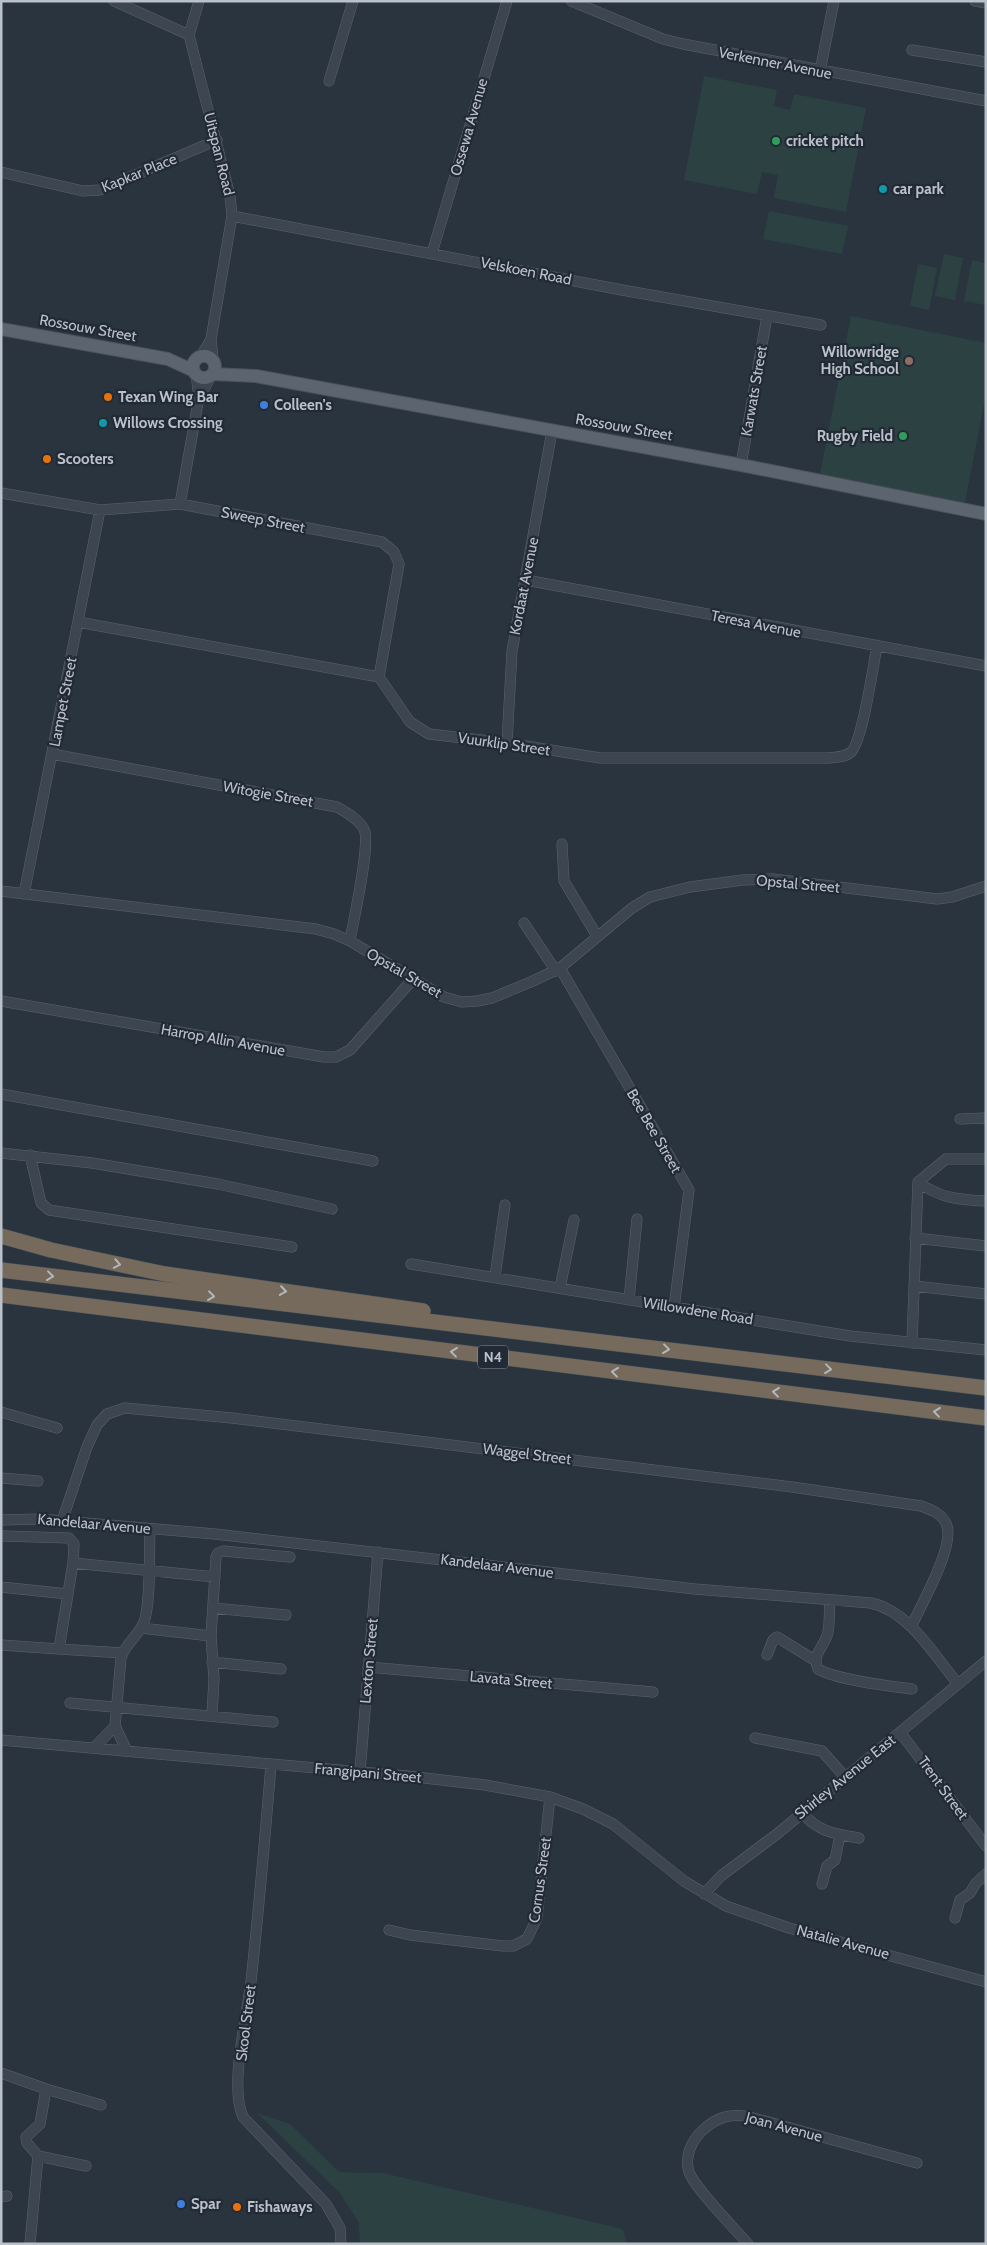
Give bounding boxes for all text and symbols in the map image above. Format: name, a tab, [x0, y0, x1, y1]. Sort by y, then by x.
street label: Verkenner Avenue	[717, 43, 833, 83]
street label: Ossewa Avenue	[446, 76, 492, 178]
street label: Uitspan Road	[200, 111, 238, 197]
place label: cricket pitch	[786, 132, 864, 150]
marker: cricket pitch	[770, 135, 782, 147]
street label: Kapkar Place	[99, 150, 180, 196]
place label: car park	[893, 180, 945, 198]
marker: car park	[877, 183, 889, 195]
street label: Velskoen Road	[479, 253, 573, 289]
street label: Rossouw Street	[38, 311, 138, 345]
place label: Willowridge High School	[821, 343, 899, 378]
street label: Karwats Street	[737, 344, 771, 438]
marker: Willowridge High School	[903, 355, 915, 367]
place label: Texan Wing Bar	[118, 388, 218, 406]
marker: Texan Wing Bar	[102, 391, 114, 403]
place label: Colleen's	[274, 396, 332, 414]
marker: Colleen's	[258, 399, 270, 411]
street label: Rossouw Street	[574, 410, 674, 444]
place label: Willows Crossing	[113, 414, 223, 432]
marker: Willows Crossing	[97, 417, 109, 429]
place label: Rugby Field	[817, 427, 893, 445]
marker: Rugby Field	[897, 430, 909, 442]
place label: Scooters	[57, 450, 114, 468]
marker: Scooters	[41, 453, 53, 465]
street label: Sweep Street	[220, 503, 306, 537]
street label: Kordaat Avenue	[506, 535, 542, 636]
street label: Teresa Avenue	[710, 606, 803, 642]
street label: Lampet Street	[45, 656, 81, 748]
street label: Vuurklip Street	[457, 729, 551, 759]
street label: Witogie Street	[222, 777, 314, 811]
street label: Opstal Street	[756, 871, 840, 897]
street label: Opstal Street	[363, 944, 445, 1002]
street label: Harrop Allin Avenue	[160, 1020, 287, 1060]
street label: Bee Bee Street	[623, 1086, 685, 1176]
one-way arrow	[112, 1259, 121, 1269]
one-way arrow	[46, 1270, 54, 1281]
one-way arrow	[279, 1285, 287, 1296]
one-way arrow	[207, 1290, 215, 1300]
street label: Willowdene Road	[642, 1293, 754, 1329]
one-way arrow	[663, 1343, 671, 1354]
road number: N4	[478, 1345, 508, 1368]
one-way arrow	[449, 1347, 458, 1357]
one-way arrow	[824, 1363, 832, 1374]
one-way arrow	[611, 1367, 619, 1378]
one-way arrow	[772, 1387, 780, 1397]
one-way arrow	[933, 1407, 942, 1417]
street label: Waggel Street	[482, 1440, 572, 1468]
street label: Kandelaar Avenue	[37, 1510, 152, 1538]
street label: Kandelaar Avenue	[439, 1550, 555, 1582]
street label: Lexton Street	[356, 1618, 382, 1704]
street label: Lavata Street	[469, 1667, 553, 1693]
street label: Shirley Avenue East	[791, 1731, 899, 1823]
street label: Trent Street	[914, 1753, 972, 1823]
street label: Frangipani Street	[314, 1759, 422, 1787]
street label: Cornus Street	[525, 1836, 555, 1924]
street label: Natalie Avenue	[795, 1921, 892, 1963]
street label: Skool Street	[232, 1984, 260, 2062]
street label: Joan Avenue	[743, 2108, 824, 2146]
place label: Spar	[191, 2195, 221, 2213]
marker: Spar	[175, 2198, 187, 2210]
place label: Fishaways	[247, 2198, 313, 2216]
marker: Fishaways	[231, 2201, 243, 2213]

